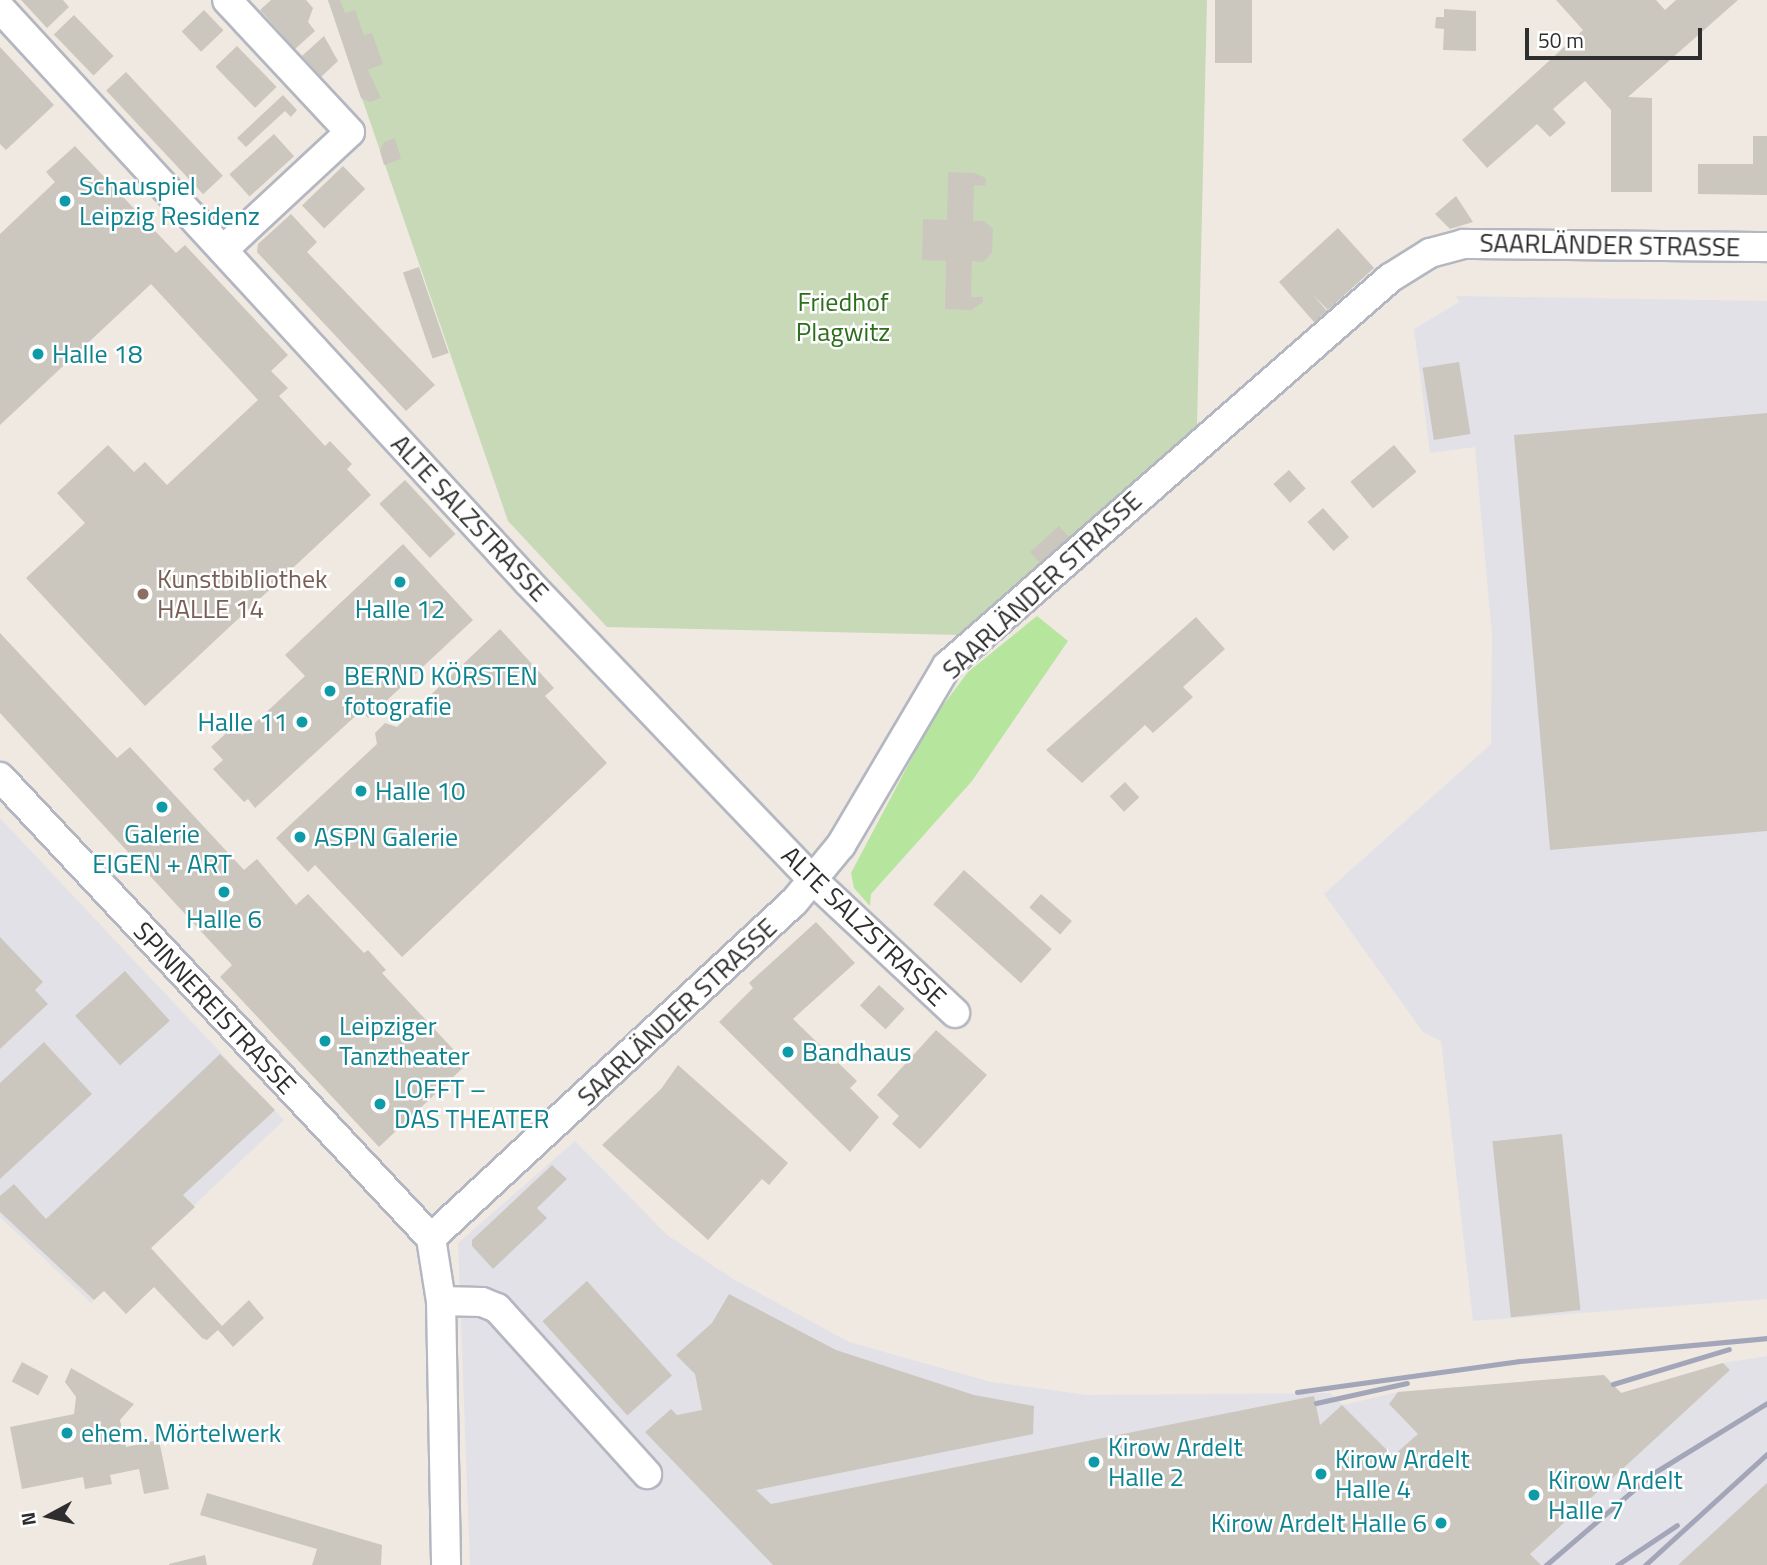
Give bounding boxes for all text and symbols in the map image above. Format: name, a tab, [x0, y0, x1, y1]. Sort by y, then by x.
scale bar	[1529, 14, 1706, 58]
text: 50 m	[1538, 24, 1584, 56]
place label: Schauspiel Leipzig Residenz	[79, 170, 260, 232]
marker: Schauspiel Leipzig Residenz	[57, 193, 73, 209]
street label: SAARLÄNDER STRASSE	[1479, 227, 1741, 263]
park label: Friedhof Plagwitz	[796, 286, 890, 348]
place label: Halle 18	[52, 338, 143, 370]
marker: Halle 18	[30, 346, 46, 362]
street label: ALTE SALZSTRASSE	[385, 428, 555, 608]
street label: SAARLÄNDER STRASSE	[936, 485, 1148, 685]
place label: Kunstbibliothek HALLE 14	[157, 563, 327, 624]
marker: Halle 12	[392, 574, 408, 590]
marker: Kunstbibliothek HALLE 14	[135, 586, 151, 602]
place label: Halle 12	[355, 593, 445, 625]
place label: BERND KÖRSTEN fotografie	[344, 660, 538, 722]
marker: BERND KÖRSTEN fotografie	[322, 683, 338, 699]
place label: Halle 11	[197, 706, 288, 738]
marker: Halle 11	[294, 714, 310, 730]
place label: Halle 10	[375, 775, 466, 807]
marker: Halle 10	[353, 783, 369, 799]
marker: Galerie EIGEN + ART	[154, 799, 170, 815]
place label: Galerie EIGEN + ART	[92, 818, 232, 880]
place label: ASPN Galerie	[314, 821, 458, 853]
marker: ASPN Galerie	[292, 829, 308, 845]
street label: ALTE SALZSTRASSE	[775, 840, 953, 1012]
marker: Halle 6	[216, 884, 232, 900]
place label: Halle 6	[186, 903, 262, 935]
street label: SAARLÄNDER STRASSE	[571, 912, 783, 1112]
street label: SPINNEREISTRASSE	[127, 916, 303, 1100]
place label: Leipziger Tanztheater	[339, 1010, 470, 1072]
marker: Leipziger Tanztheater	[317, 1033, 333, 1049]
place label: Bandhaus	[802, 1036, 912, 1068]
marker: Bandhaus	[780, 1044, 796, 1060]
place label: LOFFT – DAS THEATER	[394, 1073, 549, 1134]
marker: LOFFT – DAS THEATER	[372, 1096, 388, 1112]
place label: ehem. Mörtelwerk	[81, 1417, 281, 1449]
marker: ehem. Mörtelwerk	[59, 1425, 75, 1441]
place label: Kirow Ardelt Halle 2	[1108, 1431, 1243, 1492]
place label: Kirow Ardelt Halle 4	[1335, 1443, 1470, 1504]
marker: Kirow Ardelt Halle 2	[1086, 1454, 1102, 1470]
place label: Kirow Ardelt Halle 7	[1548, 1464, 1683, 1526]
marker: Kirow Ardelt Halle 4	[1313, 1466, 1329, 1482]
north arrow	[14, 1481, 84, 1551]
marker: Kirow Ardelt Halle 7	[1526, 1487, 1542, 1503]
place label: Kirow Ardelt Halle 6	[1211, 1507, 1427, 1539]
text: N	[12, 1510, 43, 1528]
marker: Kirow Ardelt Halle 6	[1433, 1515, 1449, 1531]

